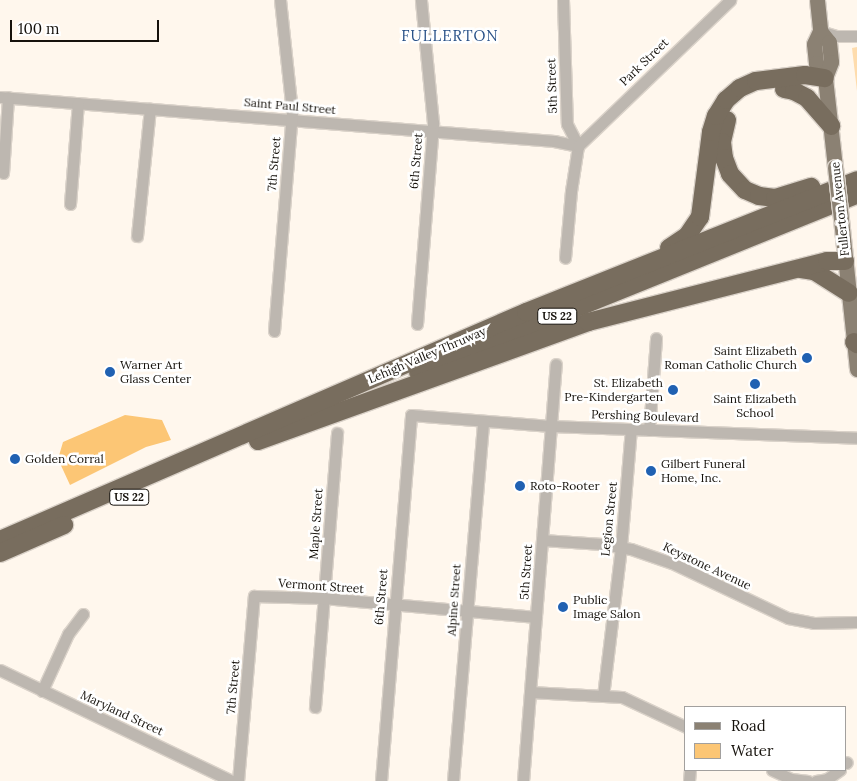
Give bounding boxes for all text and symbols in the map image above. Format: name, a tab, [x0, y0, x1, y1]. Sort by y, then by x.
scale bar	[12, 10, 161, 42]
text: 100 m	[18, 19, 59, 38]
district label: FULLERTON	[400, 27, 500, 45]
street label: Park Street	[617, 35, 671, 89]
street label: 5th Street	[544, 58, 560, 114]
street label: Saint Paul Street	[243, 95, 337, 117]
street label: 6th Street	[406, 133, 426, 189]
street label: 7th Street	[264, 136, 284, 192]
street label: Fullerton Avenue	[828, 161, 852, 257]
road number: US 22	[537, 308, 577, 324]
street label: Lehigh Valley Thruway	[366, 324, 488, 386]
place label: Saint Elizabeth Roman Catholic Church	[664, 344, 797, 372]
marker: Saint Elizabeth Roman Catholic Church	[801, 352, 813, 364]
place label: Warner Art Glass Center	[120, 358, 191, 386]
marker: Warner Art Glass Center	[104, 366, 116, 378]
place label: St. Elizabeth Pre-Kindergarten	[564, 376, 663, 404]
marker: Saint Elizabeth School	[749, 378, 761, 390]
marker: St. Elizabeth Pre-Kindergarten	[667, 384, 679, 396]
place label: Saint Elizabeth School	[713, 392, 797, 420]
street label: Pershing Boulevard	[591, 407, 699, 425]
place label: Golden Corral	[25, 452, 104, 466]
marker: Golden Corral	[9, 453, 21, 465]
place label: Gilbert Funeral Home, Inc.	[661, 457, 745, 485]
marker: Gilbert Funeral Home, Inc.	[645, 465, 657, 477]
place label: Roto-Rooter	[530, 479, 600, 493]
marker: Roto-Rooter	[514, 480, 526, 492]
street label: Legion Street	[598, 481, 620, 557]
road number: US 22	[109, 488, 149, 506]
street label: Maple Street	[306, 488, 326, 560]
street label: Keystone Avenue	[661, 539, 753, 593]
street label: 5th Street	[517, 544, 535, 600]
street label: Alpine Street	[444, 563, 464, 637]
street label: 6th Street	[371, 569, 391, 625]
street label: Vermont Street	[278, 576, 364, 596]
place label: Public Image Salon	[573, 593, 641, 621]
marker: Public Image Salon	[557, 601, 569, 613]
street label: 7th Street	[223, 659, 243, 715]
street label: Maryland Street	[78, 687, 166, 739]
legend	[684, 706, 847, 771]
text: Road	[731, 716, 766, 735]
text: Water	[731, 741, 773, 760]

